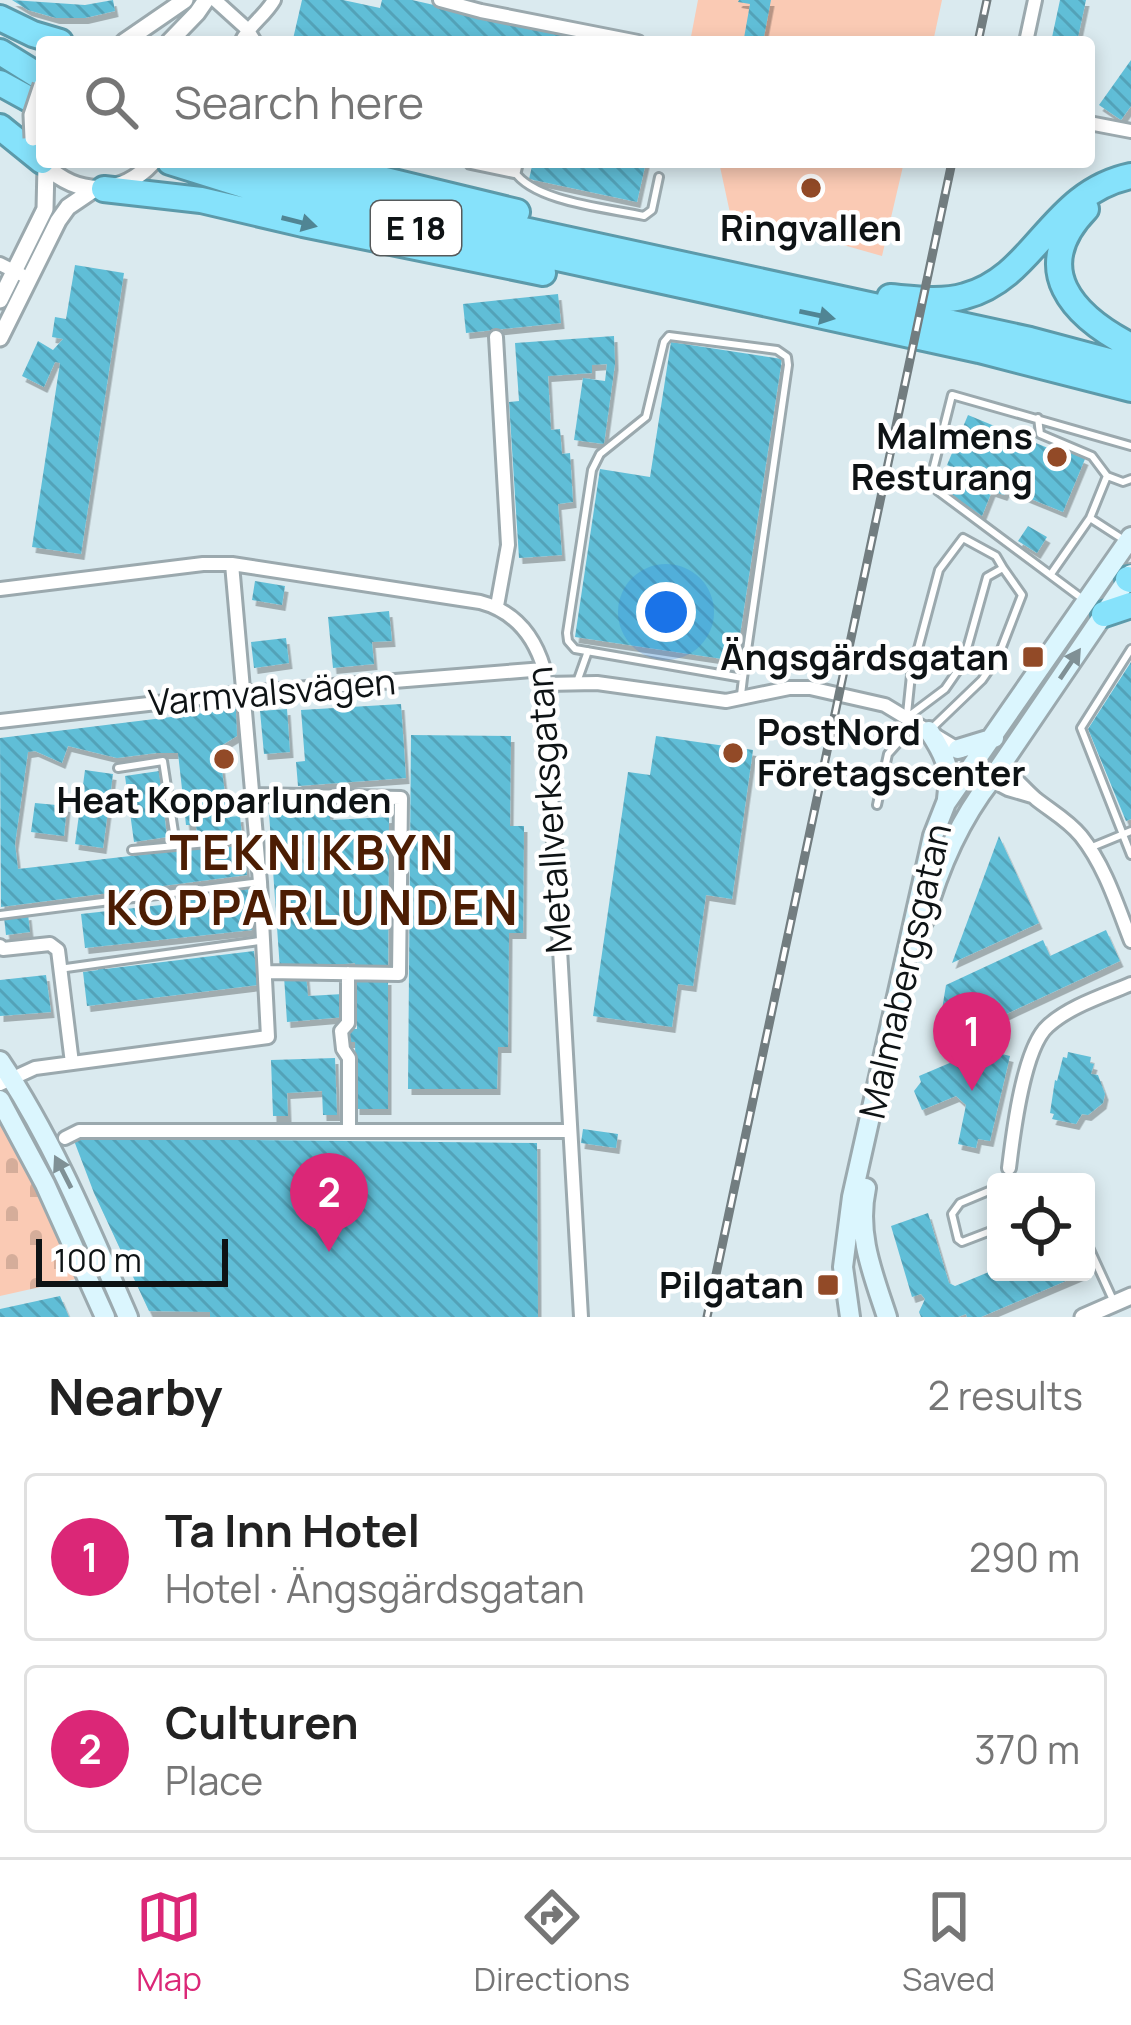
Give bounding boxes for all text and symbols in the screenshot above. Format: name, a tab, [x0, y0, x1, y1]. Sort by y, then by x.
search box	[36, 36, 1095, 168]
icon: search	[78, 69, 144, 135]
text: Search here	[174, 71, 424, 133]
marker: Ringvallen	[798, 175, 824, 201]
road number: E 18	[371, 201, 461, 255]
place label: Ringvallen	[720, 203, 902, 252]
one-way arrow	[280, 213, 317, 232]
one-way arrow	[799, 306, 836, 325]
place label: Malmens Resturang	[851, 411, 1033, 501]
marker: Malmens Resturang	[1044, 444, 1070, 470]
your location	[636, 582, 696, 642]
place label: Ängsgärdsgatan	[720, 632, 1009, 681]
marker: Ängsgärdsgatan	[1020, 644, 1046, 670]
one-way arrow	[1058, 648, 1081, 681]
street label: Varmvalsvägen	[146, 656, 398, 727]
street label: Metallverksgatan	[514, 665, 583, 955]
place label: PostNord Företagscenter	[757, 707, 1026, 797]
marker: PostNord Företagscenter	[720, 740, 746, 766]
marker: Heat Kopparlunden	[211, 746, 237, 772]
place label: Heat Kopparlunden	[56, 775, 392, 824]
district label: TEKNIKBYN KOPPARLUNDEN	[106, 819, 520, 939]
street label: Malmabergsgatan	[847, 819, 962, 1123]
pin: 1	[933, 992, 1011, 1091]
pin: 2	[290, 1153, 368, 1252]
one-way arrow	[53, 1155, 73, 1190]
map controls	[987, 1173, 1095, 1281]
button: locate	[987, 1173, 1095, 1281]
scale bar	[36, 1233, 228, 1286]
text: 100 m	[54, 1237, 142, 1282]
place label: Pilgatan	[659, 1260, 804, 1309]
marker: Pilgatan	[815, 1272, 841, 1298]
text: Nearby	[48, 1361, 223, 1430]
text: 2 results	[928, 1368, 1083, 1422]
text: Ta Inn Hotel	[165, 1499, 420, 1561]
text: 1	[81, 1530, 99, 1584]
text: 290 m	[969, 1530, 1080, 1584]
text: Hotel · Ängsgärdsgatan	[165, 1561, 585, 1615]
text: Culturen	[165, 1691, 359, 1753]
text: 2	[78, 1722, 102, 1776]
text: 370 m	[974, 1722, 1080, 1776]
text: Place	[165, 1753, 263, 1807]
tab: Map	[136, 1884, 202, 2001]
tab: Directions	[474, 1884, 630, 2001]
tab: Saved	[902, 1884, 995, 2001]

